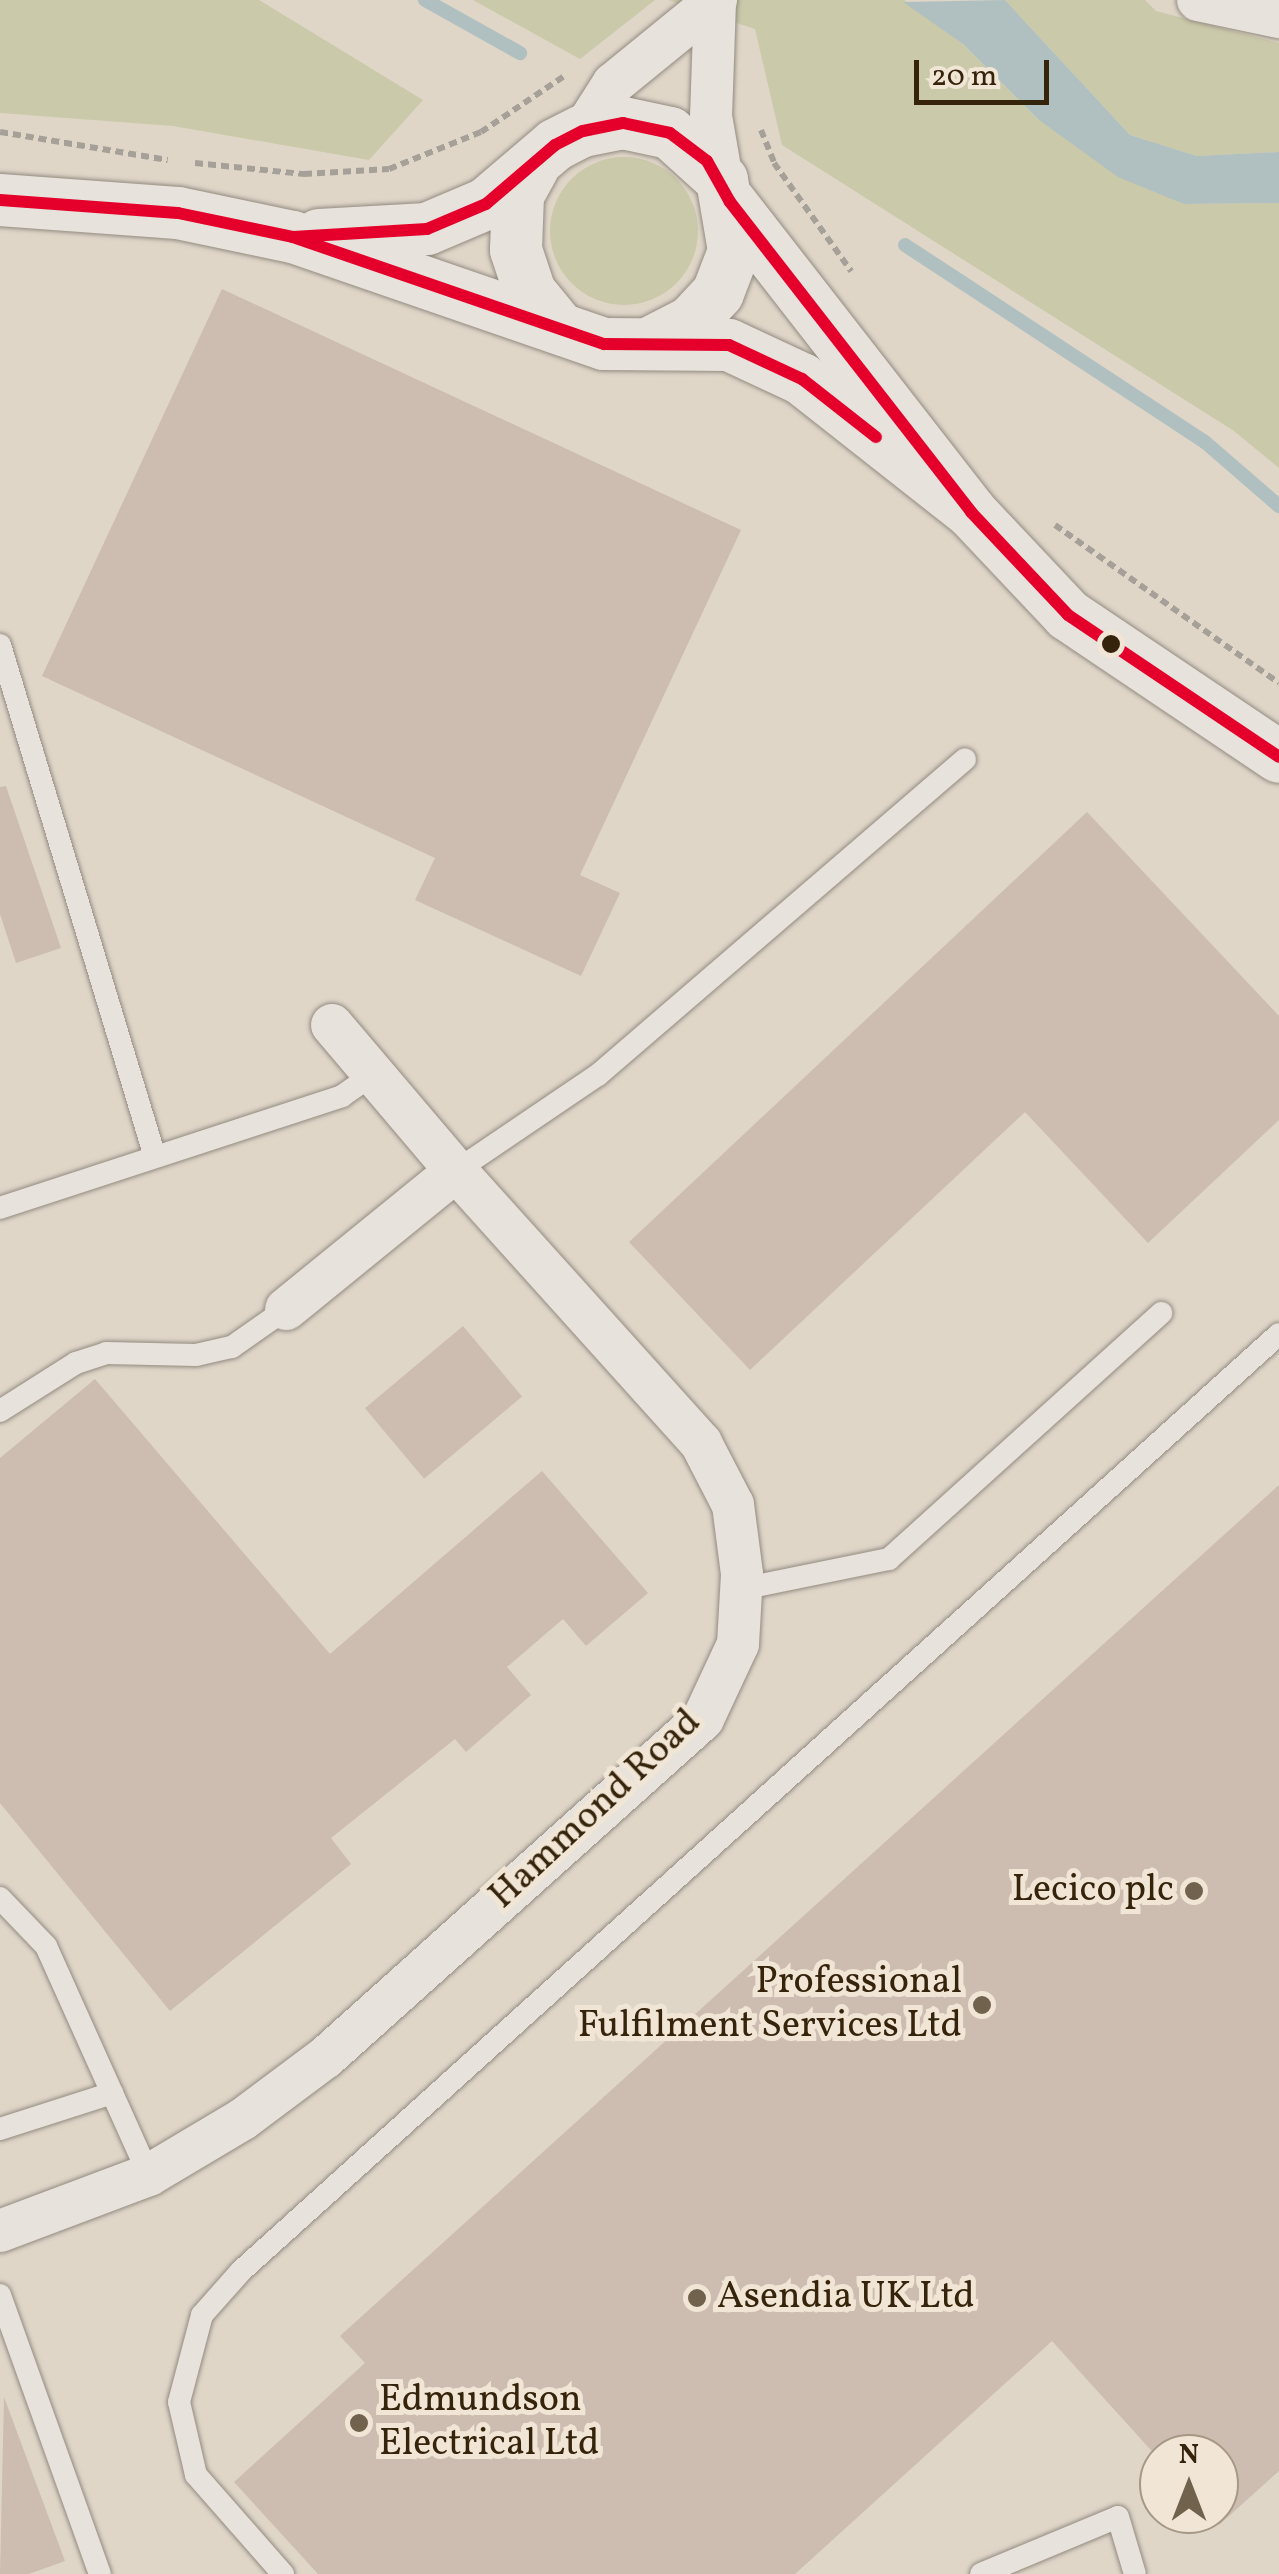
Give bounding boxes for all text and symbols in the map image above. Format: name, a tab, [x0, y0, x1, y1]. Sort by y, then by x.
scale bar	[919, 40, 1054, 102]
text: 20 m	[931, 56, 997, 98]
unlabelled marker	[1101, 634, 1121, 654]
street label: Hammond Road	[481, 1700, 711, 1920]
place label: Lecico plc	[1012, 1868, 1174, 1914]
marker: Lecico plc	[1183, 1880, 1205, 1902]
place label: Professional Fulfilment Services Ltd	[578, 1960, 962, 2050]
marker: Professional Fulfilment Services Ltd	[971, 1994, 993, 2016]
place label: Asendia UK Ltd	[717, 2275, 975, 2321]
marker: Asendia UK Ltd	[686, 2287, 708, 2309]
place label: Edmundson Electrical Ltd	[379, 2378, 599, 2468]
marker: Edmundson Electrical Ltd	[348, 2412, 370, 2434]
north arrow	[1139, 2434, 1239, 2534]
text: N	[1179, 2436, 1199, 2475]

